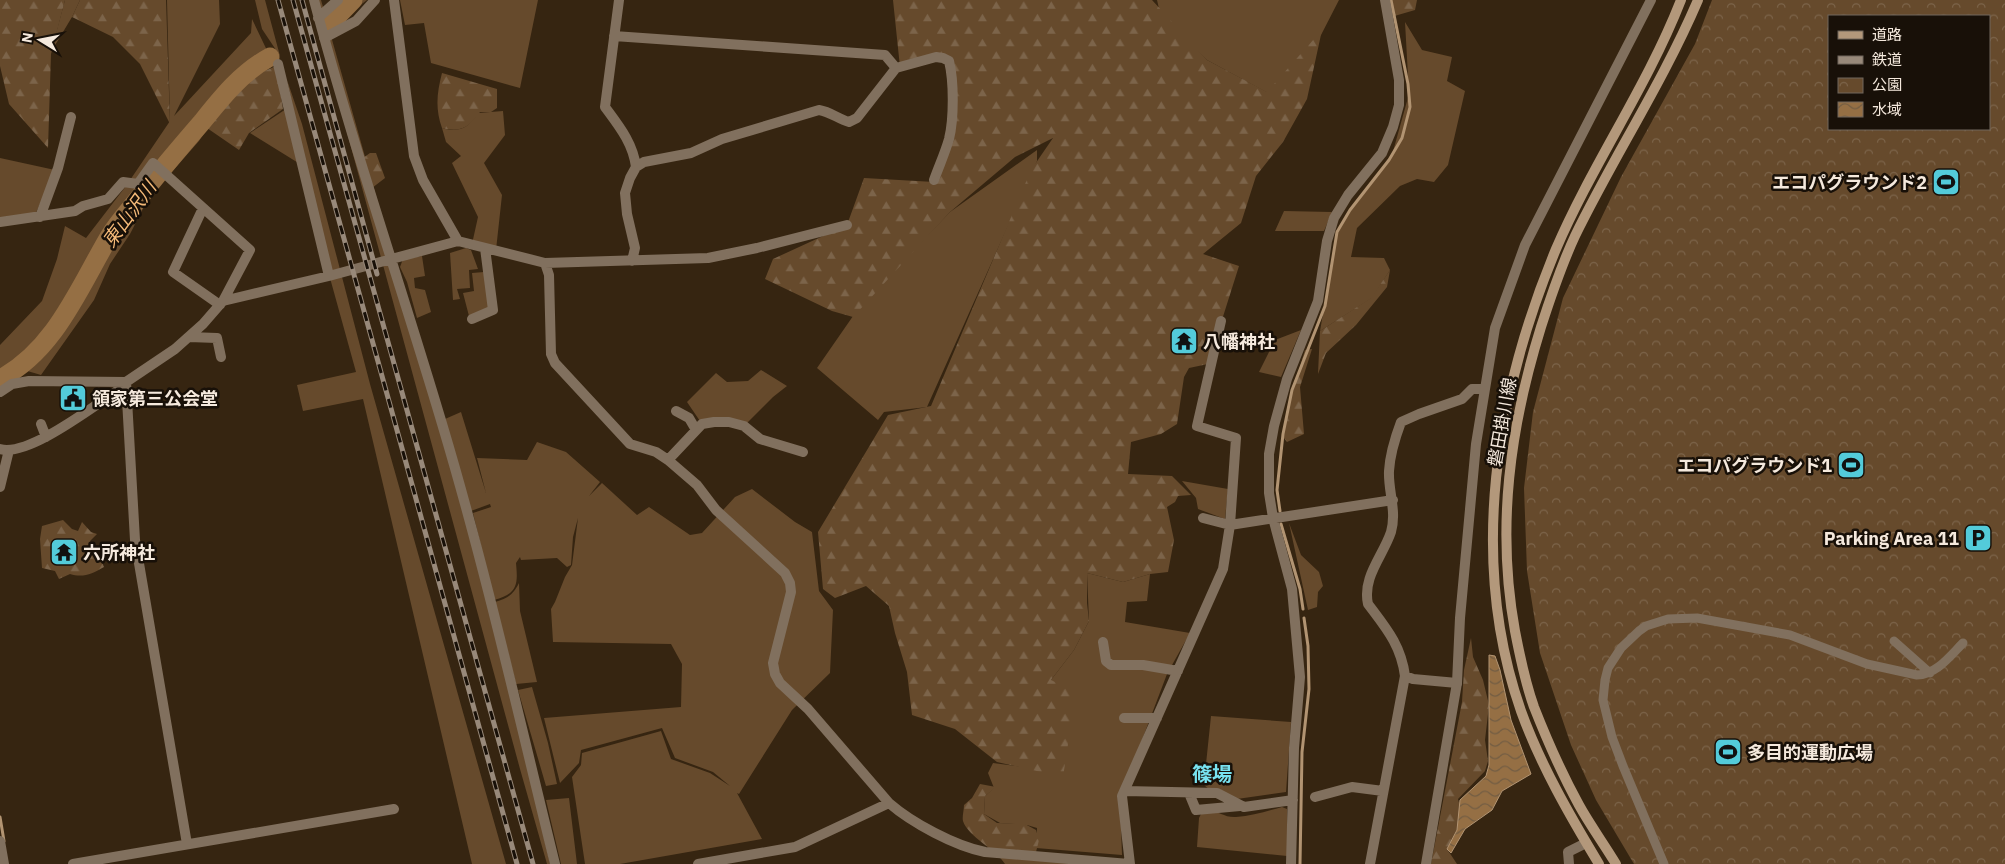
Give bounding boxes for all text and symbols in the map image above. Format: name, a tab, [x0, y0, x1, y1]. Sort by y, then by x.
north arrow	[15, 15, 65, 65]
legend	[1828, 15, 1990, 130]
text: 道路	[1872, 25, 1902, 44]
text: N	[17, 31, 37, 44]
text: 鉄道	[1872, 50, 1902, 69]
text: 公園	[1872, 75, 1902, 94]
text: 水域	[1872, 100, 1902, 119]
sports icon: エコパグラウンド2	[1931, 167, 1961, 197]
place label: エコパグラウンド2	[1772, 171, 1927, 194]
water label: 東山沢川	[97, 175, 162, 252]
temple icon: 八幡神社	[1169, 326, 1199, 356]
place label: 八幡神社	[1203, 330, 1275, 353]
street label: 磐田掛川線	[1483, 376, 1521, 468]
public building icon: 領家第三公会堂	[58, 383, 88, 413]
place label: 領家第三公会堂	[92, 387, 218, 410]
sports icon: エコパグラウンド1	[1836, 450, 1866, 480]
place label: エコパグラウンド1	[1677, 454, 1832, 477]
parking icon: Parking Area 11	[1963, 523, 1993, 553]
place label: Parking Area 11	[1824, 527, 1959, 550]
temple icon: 六所神社	[49, 537, 79, 567]
place label: 六所神社	[83, 541, 155, 564]
sports icon: 多目的運動広場	[1713, 737, 1743, 767]
place label: 多目的運動広場	[1747, 741, 1873, 764]
district label: 篠場	[1192, 760, 1232, 787]

